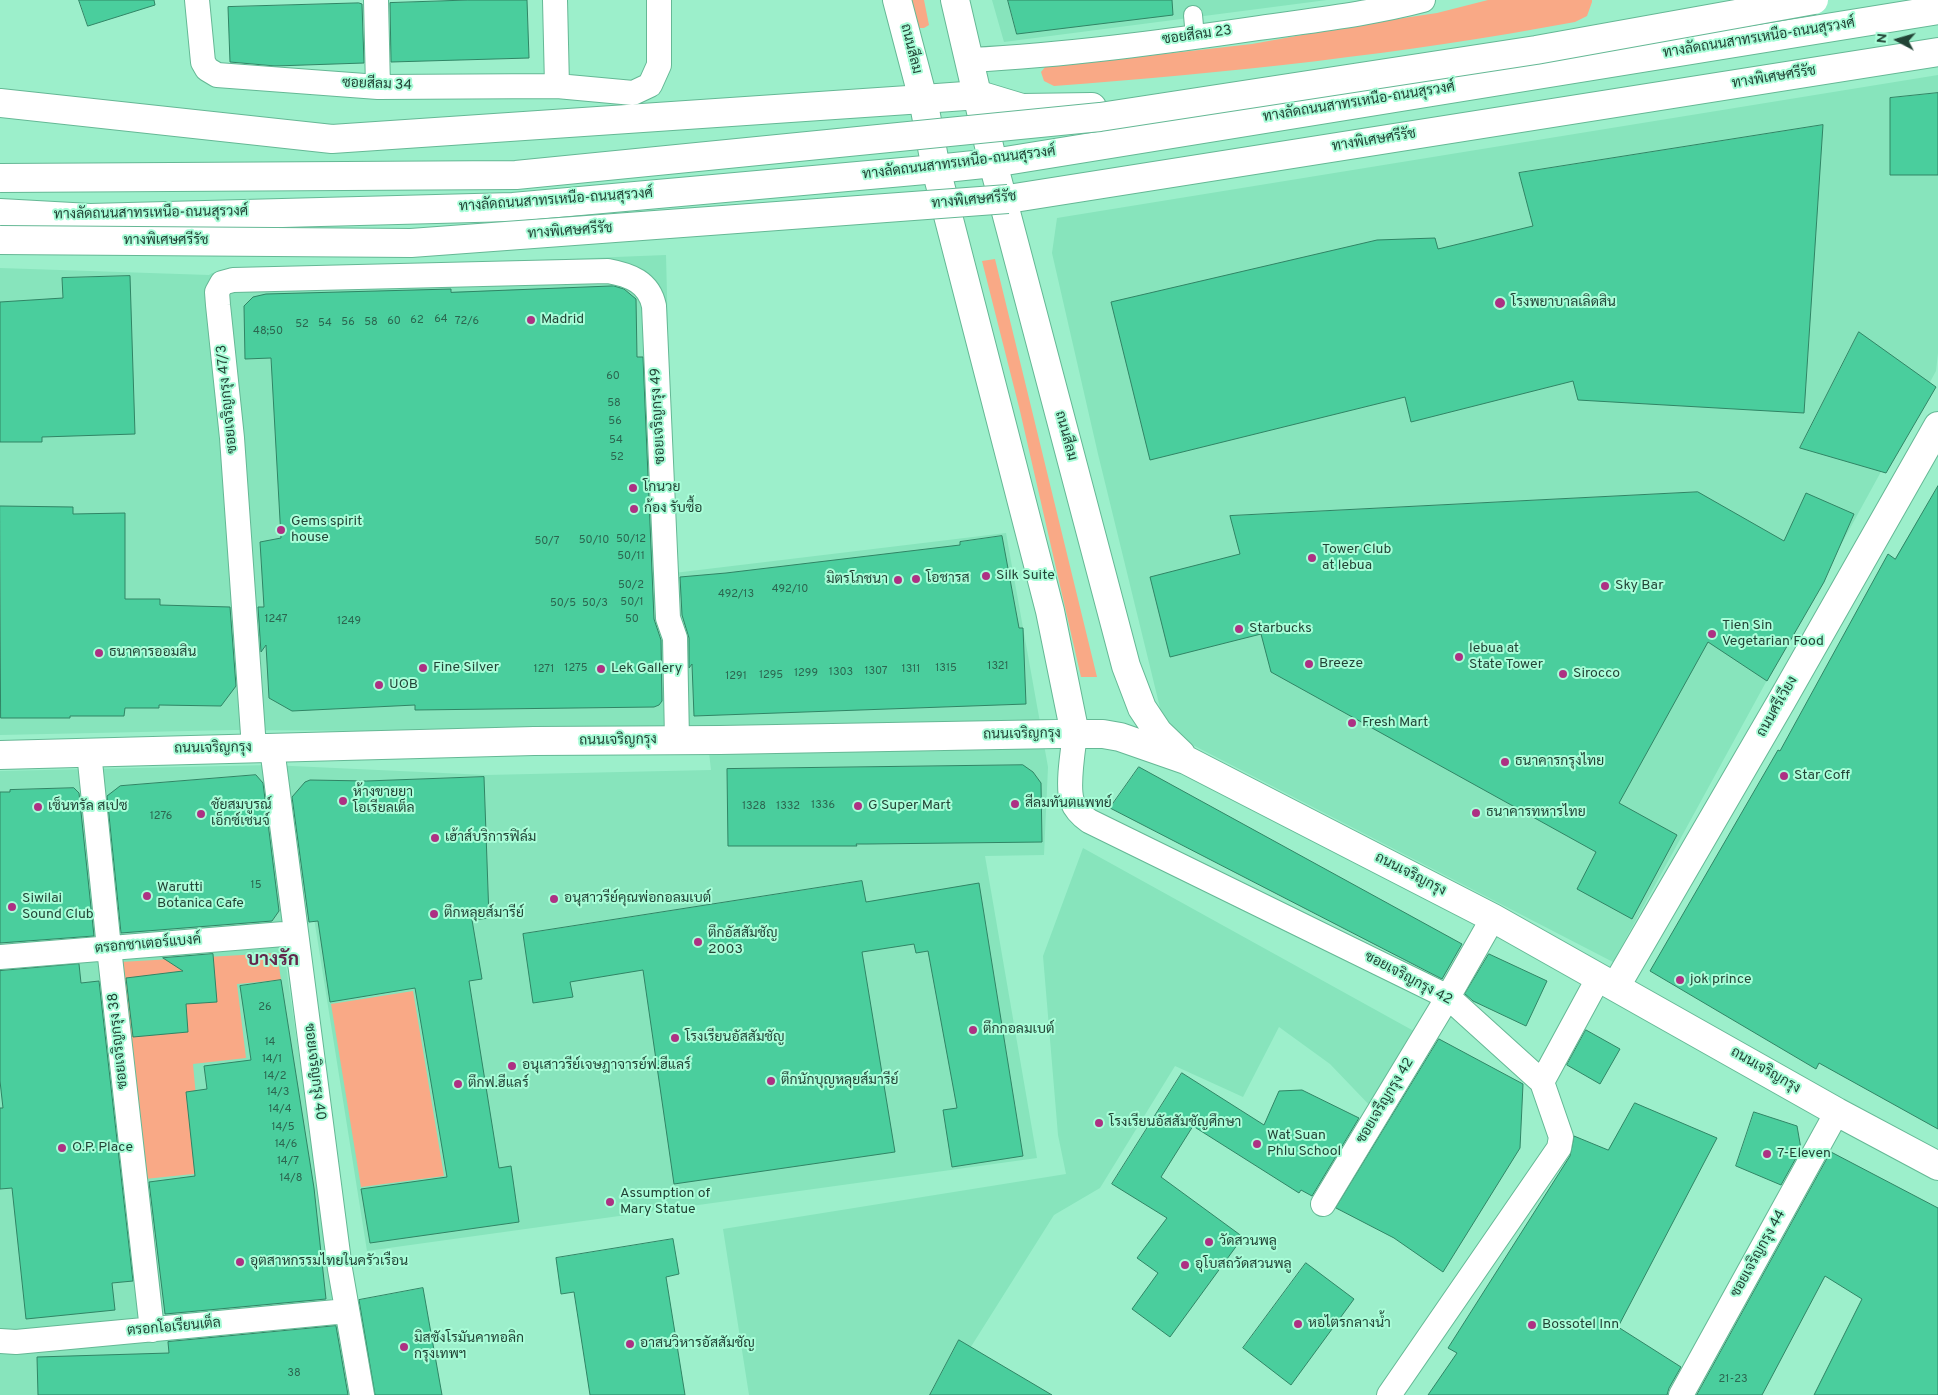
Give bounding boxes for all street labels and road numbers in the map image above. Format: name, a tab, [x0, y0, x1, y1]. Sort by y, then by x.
street label: ทางลัดถนนสาทรเหนือ-ถนนสุรวงศ์	[1662, 15, 1856, 63]
street label: ถนนสีลม	[896, 22, 924, 76]
street label: ซอยสีลม 23	[1161, 23, 1233, 49]
street label: ทางพิเศษศรีรัช	[1731, 63, 1817, 93]
street label: ซอยสีลม 34	[342, 75, 412, 95]
street label: ทางลัดถนนสาทรเหนือ-ถนนสุรวงศ์	[1262, 79, 1456, 127]
street label: ทางพิเศษศรีรัช	[1331, 126, 1417, 156]
street label: ทางลัดถนนสาทรเหนือ-ถนนสุรวงศ์	[862, 144, 1056, 184]
street label: ทางลัดถนนสาทรเหนือ-ถนนสุรวงศ์	[458, 186, 654, 216]
street label: ทางพิเศษศรีรัช	[931, 189, 1017, 213]
street label: ทางลัดถนนสาทรเหนือ-ถนนสุรวงศ์	[54, 204, 248, 224]
street label: ทางพิเศษศรีรัช	[527, 221, 613, 243]
street label: ทางพิเศษศรีรัช	[123, 233, 209, 249]
street label: ซอยเจริญกรุง 47/3	[214, 344, 242, 454]
street label: ซอยเจริญกรุง 49	[648, 367, 670, 465]
street label: ถนนสีลม	[1050, 409, 1080, 463]
street label: ถนนศรีเวียง	[1754, 674, 1802, 740]
street label: ถนนเจริญกรุง	[983, 726, 1061, 744]
street label: ถนนเจริญกรุง	[579, 732, 657, 750]
street label: ถนนเจริญกรุง	[174, 740, 252, 758]
street label: ถนนเจริญกรุง	[1372, 850, 1448, 900]
street label: ตรอกชาเตอร์แบงค์	[94, 932, 202, 958]
street label: ซอยเจริญกรุง 42	[1361, 949, 1455, 1009]
street label: ซอยเจริญกรุง 38	[106, 992, 132, 1090]
street label: ซอยเจริญกรุง 40	[300, 1023, 328, 1121]
street label: ถนนเจริญกรุง	[1727, 1044, 1803, 1098]
street label: ซอยเจรืญกรุง 42	[1354, 1055, 1418, 1147]
street label: ซอยเจริญกรุง 44	[1728, 1207, 1790, 1301]
street label: ตรอกโอเรียนเต็ล	[126, 1316, 222, 1340]

